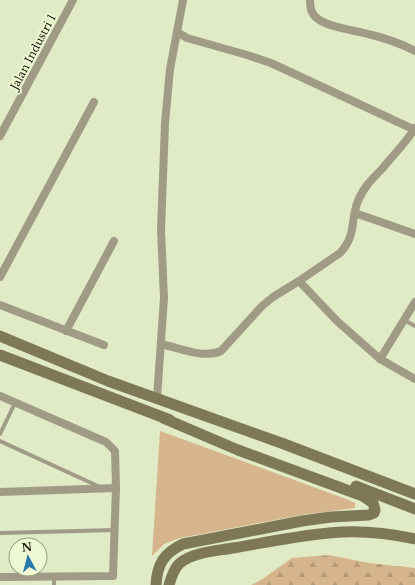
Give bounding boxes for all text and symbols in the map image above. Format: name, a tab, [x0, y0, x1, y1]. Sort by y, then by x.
street label: Jalan Industri 1	[6, 12, 59, 94]
north arrow	[8, 537, 48, 577]
text: N	[21, 539, 33, 555]

